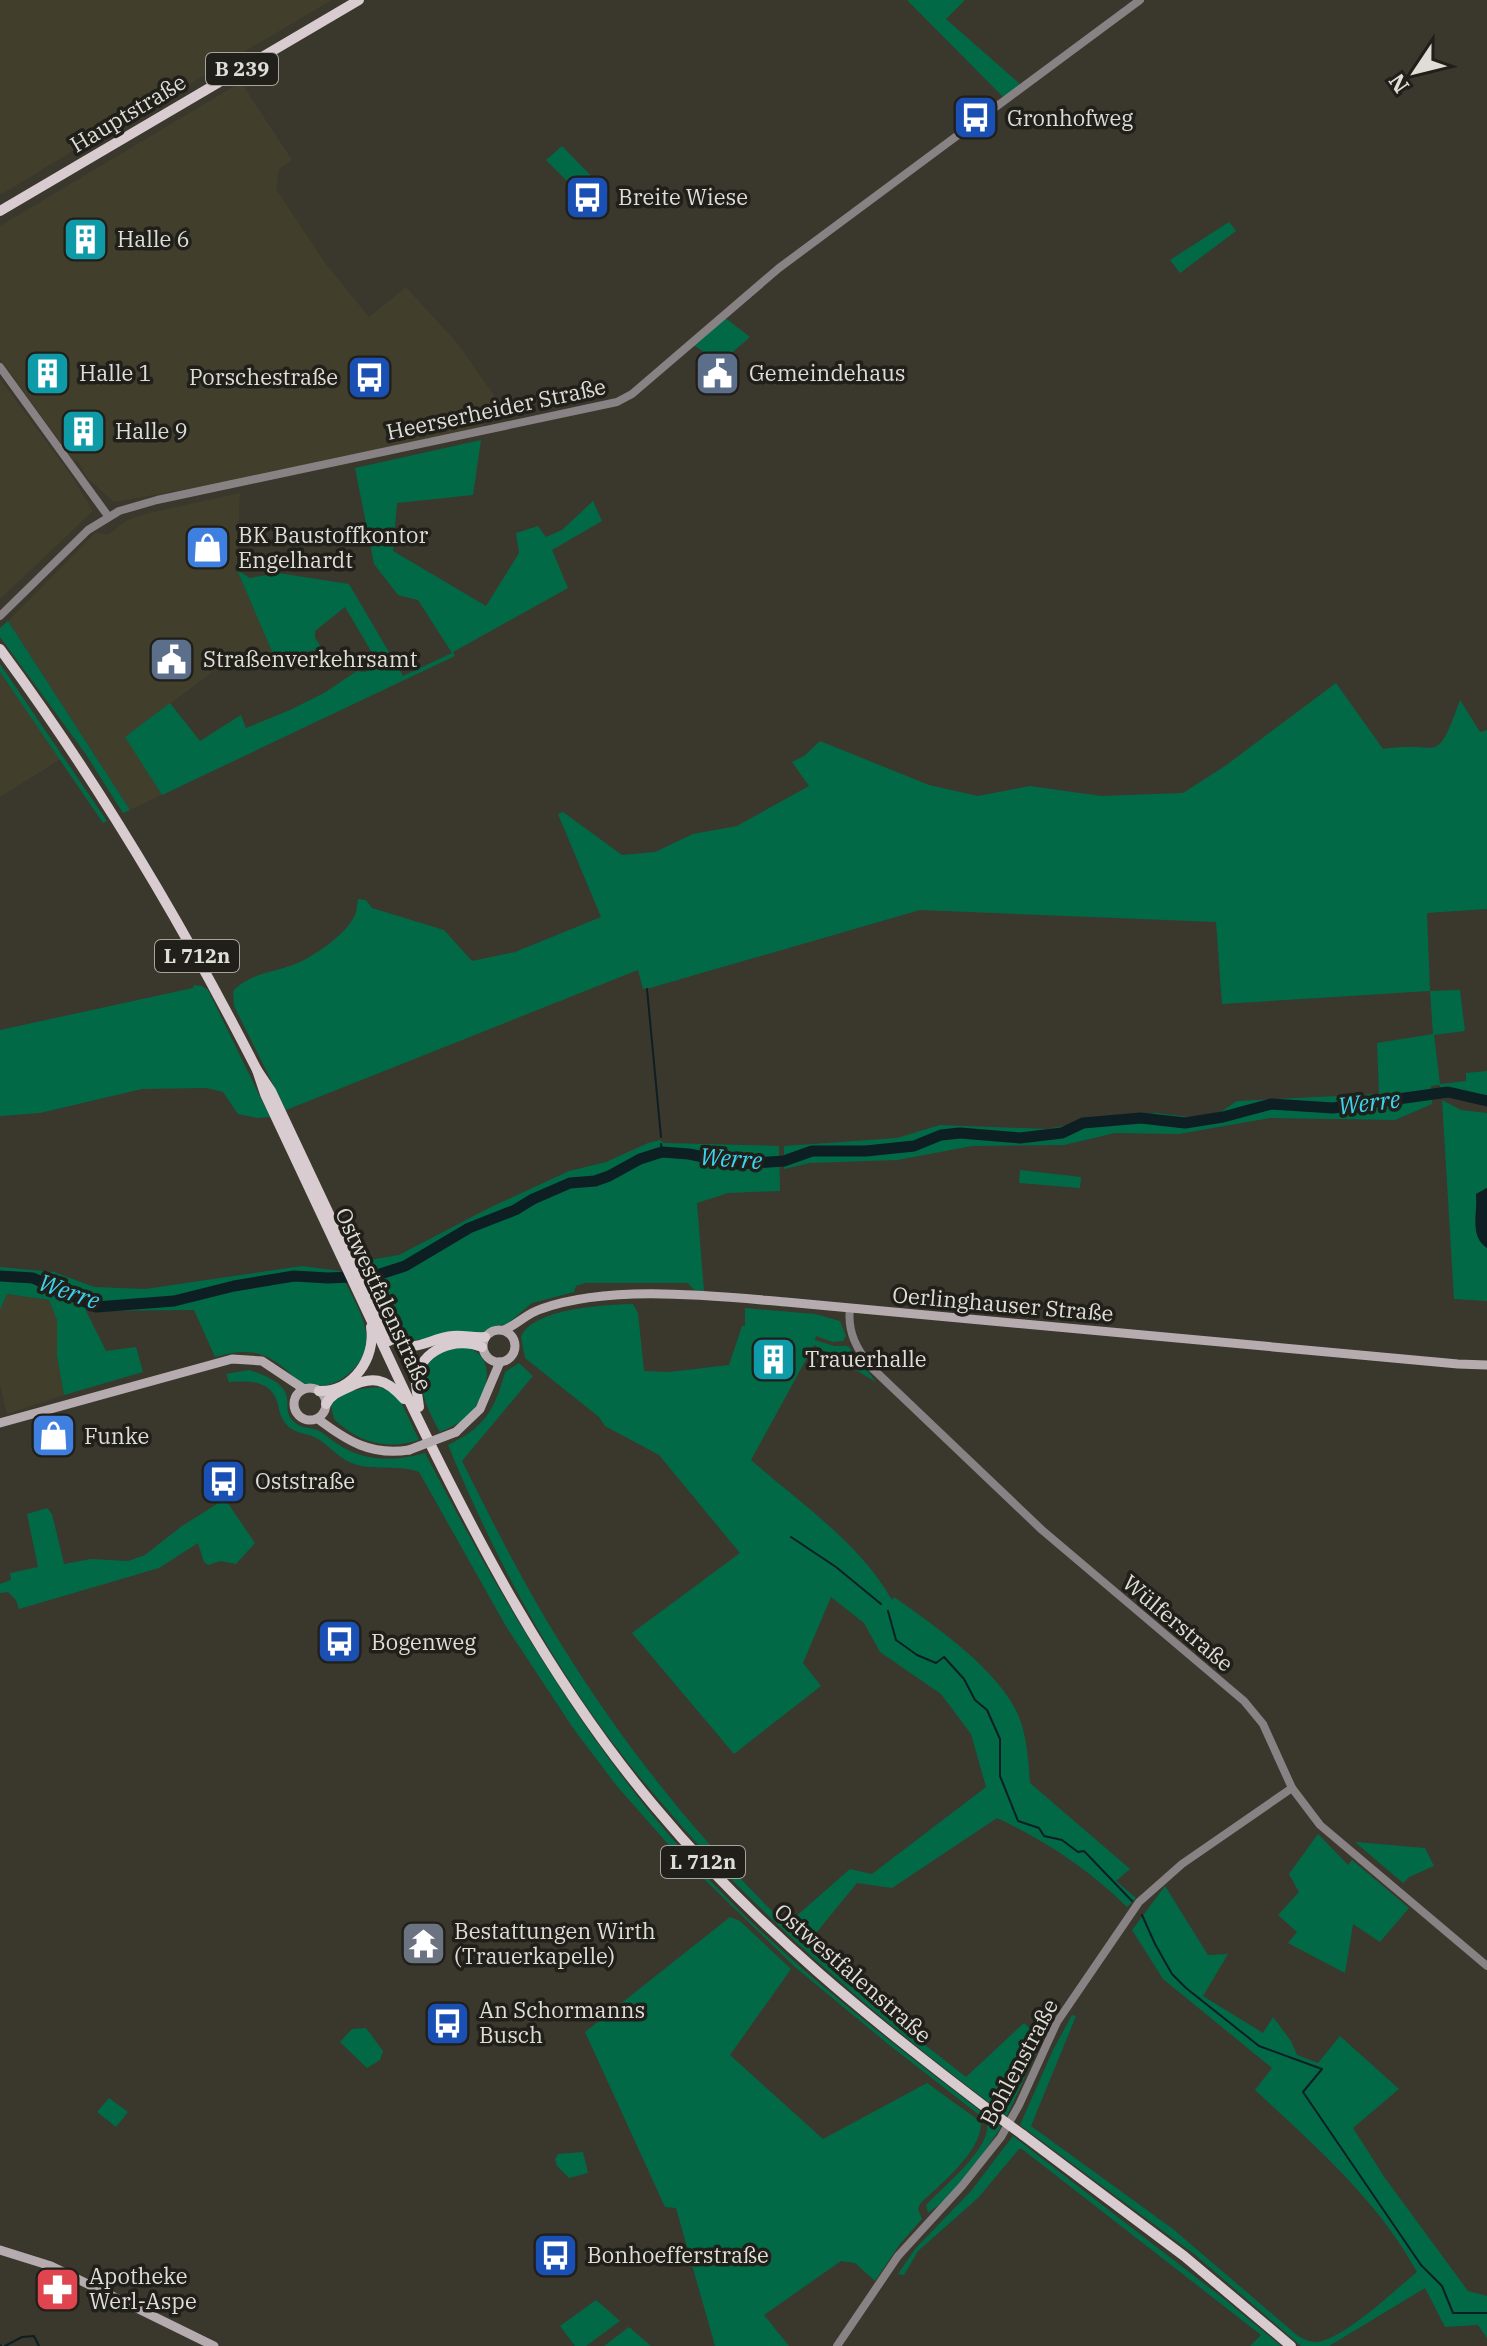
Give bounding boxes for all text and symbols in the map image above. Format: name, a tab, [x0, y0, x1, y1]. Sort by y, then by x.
north arrow	[1375, 32, 1455, 112]
road number: B 239	[206, 53, 278, 85]
street label: Hauptstraße	[65, 67, 191, 159]
text: N	[1381, 68, 1415, 99]
bus stop icon: Gronhofweg	[952, 94, 1000, 142]
place label: Gronhofweg	[1007, 103, 1133, 132]
bus stop icon: Breite Wiese	[563, 173, 611, 221]
place label: Breite Wiese	[618, 182, 748, 211]
building icon: Halle 6	[62, 215, 110, 263]
place label: Halle 6	[117, 224, 190, 253]
building icon: Halle 1	[24, 349, 72, 397]
public building icon: Gemeindehaus	[694, 349, 742, 397]
bus stop icon: Porschestraße	[345, 353, 393, 401]
place label: Halle 1	[79, 358, 152, 387]
place label: Gemeindehaus	[749, 358, 906, 387]
place label: Porschestraße	[189, 362, 338, 391]
street label: Heerserheider Straße	[383, 371, 608, 446]
building icon: Halle 9	[60, 407, 108, 455]
place label: Halle 9	[115, 416, 188, 445]
place label: BK Baustoffkontor Engelhardt	[238, 520, 428, 574]
shop icon: BK Baustoffkontor Engelhardt	[183, 524, 231, 572]
public building icon: Straßenverkehrsamt	[148, 635, 196, 683]
place label: Straßenverkehrsamt	[203, 644, 418, 673]
road number: L 712n	[155, 940, 239, 972]
water label: Werre	[1336, 1082, 1402, 1122]
water label: Werre	[699, 1140, 764, 1176]
street label: Ostwestfalenstraße	[329, 1202, 440, 1395]
water label: Werre	[35, 1266, 104, 1316]
street label: Oerlinghauser Straße	[891, 1279, 1115, 1328]
building icon: Trauerhalle	[750, 1335, 798, 1383]
place label: Trauerhalle	[805, 1344, 927, 1373]
shop icon: Funke	[29, 1412, 77, 1460]
place label: Funke	[84, 1421, 149, 1450]
bus stop icon: Oststraße	[200, 1457, 248, 1505]
place label: Oststraße	[255, 1466, 355, 1495]
street label: Wülferstraße	[1117, 1568, 1240, 1678]
bus stop icon: Bogenweg	[316, 1618, 364, 1666]
place label: Bogenweg	[371, 1627, 476, 1656]
road number: L 712n	[661, 1846, 745, 1878]
street label: Ostwestfalenstraße	[769, 1896, 938, 2049]
place label: Bestattungen Wirth (Trauerkapelle)	[454, 1916, 656, 1970]
temple icon: Bestattungen Wirth (Trauerkapelle)	[399, 1920, 447, 1968]
street label: Bohlenstraße	[973, 1993, 1064, 2130]
place label: An Schormanns Busch	[479, 1995, 645, 2049]
bus stop icon: An Schormanns Busch	[424, 1999, 472, 2047]
bus stop icon: Bonhoefferstraße	[532, 2231, 580, 2279]
place label: Bonhoefferstraße	[587, 2240, 769, 2269]
place label: Apotheke Werl-Aspe	[89, 2261, 197, 2315]
pharmacy icon: Apotheke Werl-Aspe	[34, 2265, 82, 2313]

